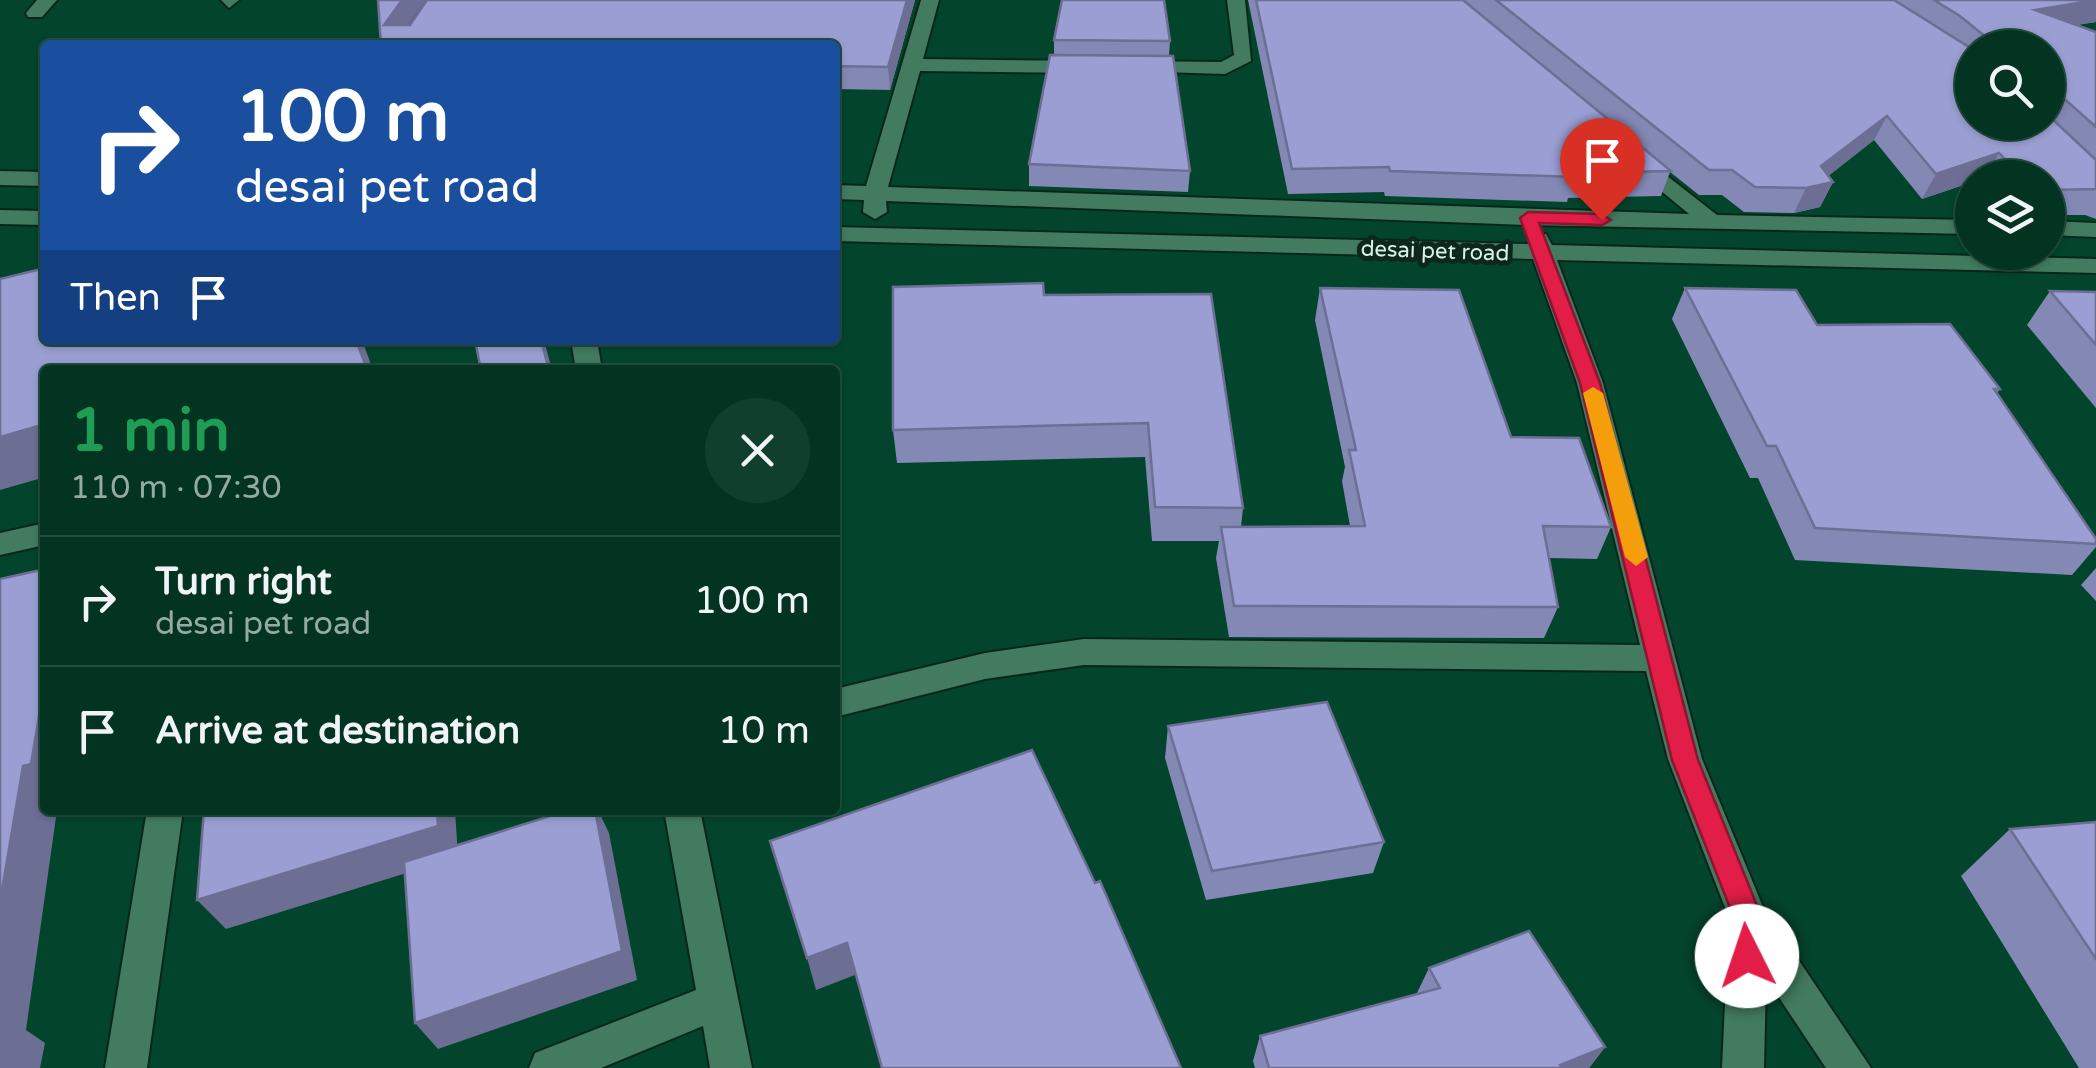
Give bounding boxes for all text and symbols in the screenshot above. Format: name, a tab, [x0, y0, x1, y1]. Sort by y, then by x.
map controls	[1955, 30, 2065, 270]
button: search	[1955, 30, 2065, 140]
text: 100 m	[235, 76, 449, 160]
icon: right	[70, 80, 200, 210]
pin	[1560, 118, 1645, 221]
icon: arrive	[1575, 133, 1630, 188]
button: layers	[1955, 160, 2065, 270]
text: desai pet road	[235, 161, 539, 215]
street label: desai pet road	[1360, 235, 1510, 267]
icon: arrive	[181, 270, 236, 325]
text: Then	[70, 275, 161, 321]
text: 1 min	[70, 395, 230, 467]
button: close	[705, 398, 810, 503]
text: 110 m · 07:30	[70, 469, 282, 507]
text: Turn right	[155, 559, 332, 605]
icon: right	[70, 574, 125, 629]
text: 100 m	[694, 578, 810, 624]
text: desai pet road	[155, 605, 371, 643]
icon: arrive	[70, 704, 125, 759]
text: Arrive at destination	[155, 708, 520, 754]
text: 10 m	[718, 708, 810, 754]
position arrow	[1695, 904, 1799, 1008]

